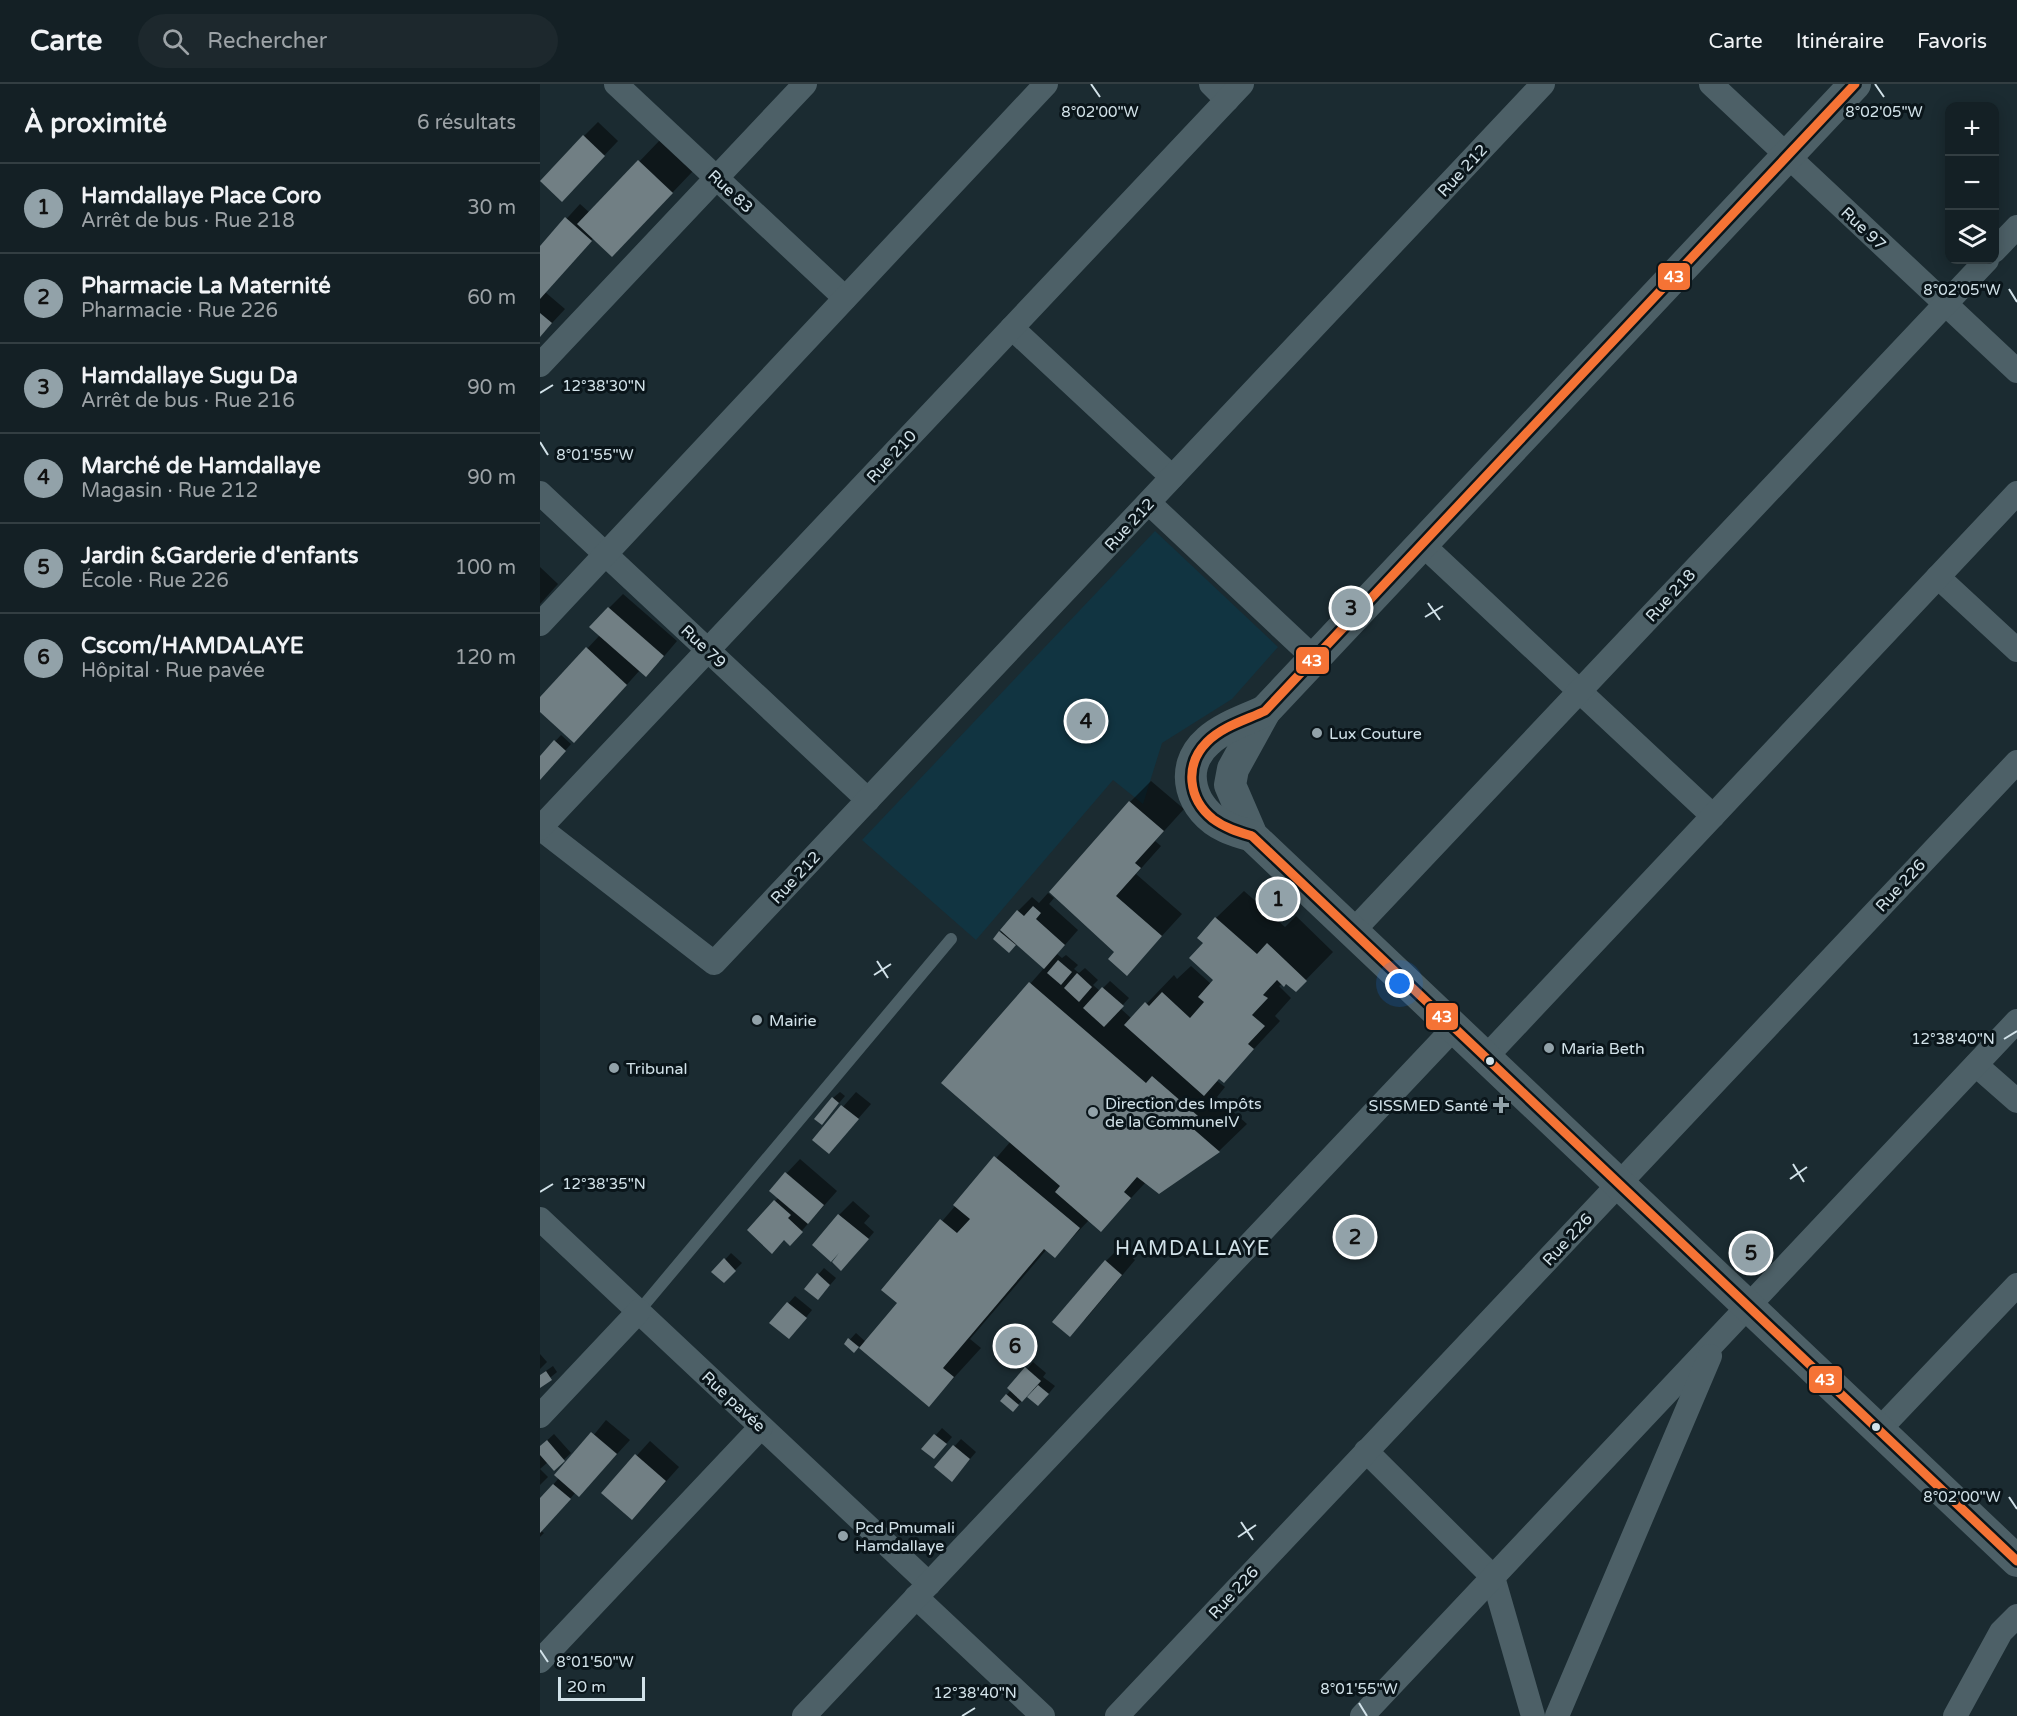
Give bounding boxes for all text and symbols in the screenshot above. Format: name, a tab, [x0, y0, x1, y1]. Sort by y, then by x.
search box	[138, 14, 558, 68]
text: Carte	[30, 24, 102, 58]
icon: search	[159, 25, 192, 58]
text: Rechercher	[207, 28, 327, 54]
text: Carte	[1709, 29, 1763, 54]
text: Itinéraire	[1796, 29, 1884, 54]
text: Favoris	[1917, 29, 1987, 54]
map controls	[1945, 102, 1999, 264]
button: +	[1945, 102, 1999, 156]
text: 8°02'00"W	[1061, 103, 1139, 121]
text: 8°02'05"W	[1845, 103, 1923, 121]
text: À proximité	[24, 108, 167, 139]
text: 6 résultats	[417, 111, 516, 135]
street label: Rue 212	[1433, 140, 1492, 201]
button: −	[1945, 156, 1999, 210]
street label: Rue 83	[704, 166, 757, 218]
text: Hamdallaye Place Coro	[81, 183, 321, 209]
text: 1	[37, 196, 50, 220]
text: 30 m	[467, 196, 516, 220]
street label: Rue 97	[1837, 203, 1890, 255]
text: Arrêt de bus · Rue 218	[81, 209, 295, 233]
button: layers	[1945, 210, 1999, 264]
line badge: 43	[1657, 262, 1691, 291]
text: 43	[1664, 267, 1684, 287]
text: Pharmacie La Maternité	[81, 273, 331, 299]
text: 8°02'05"W	[1923, 281, 2001, 299]
text: 2	[37, 286, 50, 310]
text: 60 m	[467, 286, 516, 310]
text: Pharmacie · Rue 226	[81, 299, 278, 323]
text: Hamdallaye Sugu Da	[81, 363, 298, 389]
text: 3	[37, 376, 50, 400]
text: 90 m	[467, 376, 516, 400]
text: 12°38'30"N	[562, 377, 646, 395]
text: Arrêt de bus · Rue 216	[81, 389, 295, 413]
street label: Rue 210	[862, 426, 921, 487]
text: 8°01'55"W	[556, 446, 634, 464]
text: Marché de Hamdallaye	[81, 453, 321, 479]
text: 4	[37, 466, 50, 490]
text: 90 m	[467, 466, 516, 490]
text: Magasin · Rue 212	[81, 479, 258, 503]
street label: Rue 212	[1100, 494, 1159, 555]
text: Jardin &Garderie d'enfants	[81, 543, 359, 569]
text: 5	[37, 556, 50, 580]
text: 100 m	[455, 556, 516, 580]
street label: Rue 218	[1641, 565, 1700, 626]
text: École · Rue 226	[81, 569, 229, 593]
pin: 3	[1332, 586, 1370, 630]
street label: Rue 79	[677, 621, 730, 673]
text: Cscom/HAMDALAYE	[81, 633, 304, 659]
text: 6	[37, 646, 50, 670]
text: 120 m	[455, 646, 516, 670]
line badge: 43	[1295, 646, 1330, 675]
text: 43	[1302, 651, 1322, 671]
text: Hôpital · Rue pavée	[81, 659, 265, 683]
pin: 4	[1066, 698, 1106, 744]
place label: Lux Couture	[1329, 724, 1422, 744]
marker: Lux Couture	[1310, 726, 1324, 740]
street label: Rue 212	[766, 847, 825, 908]
street label: Rue 226	[1871, 855, 1930, 916]
pin: 1	[1258, 876, 1298, 922]
your location	[1385, 969, 1414, 998]
line badge: 43	[1425, 1002, 1459, 1031]
text: 43	[1432, 1007, 1452, 1027]
place label: Mairie	[769, 1011, 817, 1031]
marker: Mairie	[750, 1013, 764, 1027]
text: 12°38'40"N	[1911, 1030, 1995, 1048]
place label: Maria Beth	[1561, 1039, 1645, 1059]
marker: Maria Beth	[1542, 1041, 1556, 1055]
unlabelled marker	[1484, 1055, 1496, 1067]
place label: Tribunal	[626, 1059, 687, 1079]
marker: Tribunal	[607, 1061, 621, 1075]
place label: Direction des Impôts de la CommuneIV	[1105, 1094, 1262, 1132]
place label: SISSMED Santé	[1369, 1096, 1488, 1116]
marker: SISSMED Santé	[1492, 1096, 1510, 1114]
marker: Direction des Impôts de la CommuneIV	[1086, 1105, 1100, 1119]
text: 12°38'35"N	[562, 1175, 646, 1193]
street label: Rue 226	[1538, 1209, 1597, 1270]
pin: 2	[1336, 1214, 1374, 1260]
pin: 5	[1732, 1230, 1770, 1276]
district label: HAMDALLAYE	[1115, 1237, 1271, 1261]
pin: 6	[996, 1324, 1034, 1368]
line badge: 43	[1808, 1365, 1843, 1394]
street label: Rue pavée	[697, 1367, 769, 1436]
text: 43	[1815, 1370, 1835, 1390]
unlabelled marker	[1870, 1421, 1882, 1433]
text: 8°02'00"W	[1923, 1488, 2001, 1506]
place label: Pcd Pmumali Hamdallaye	[855, 1518, 955, 1556]
marker: Pcd Pmumali Hamdallaye	[836, 1529, 850, 1543]
street label: Rue 226	[1204, 1562, 1263, 1623]
text: 8°01'50"W	[556, 1653, 634, 1671]
scale bar	[558, 1674, 645, 1702]
text: 20 m	[567, 1677, 606, 1697]
text: 8°01'55"W	[1320, 1680, 1398, 1698]
text: 12°38'40"N	[933, 1684, 1017, 1702]

